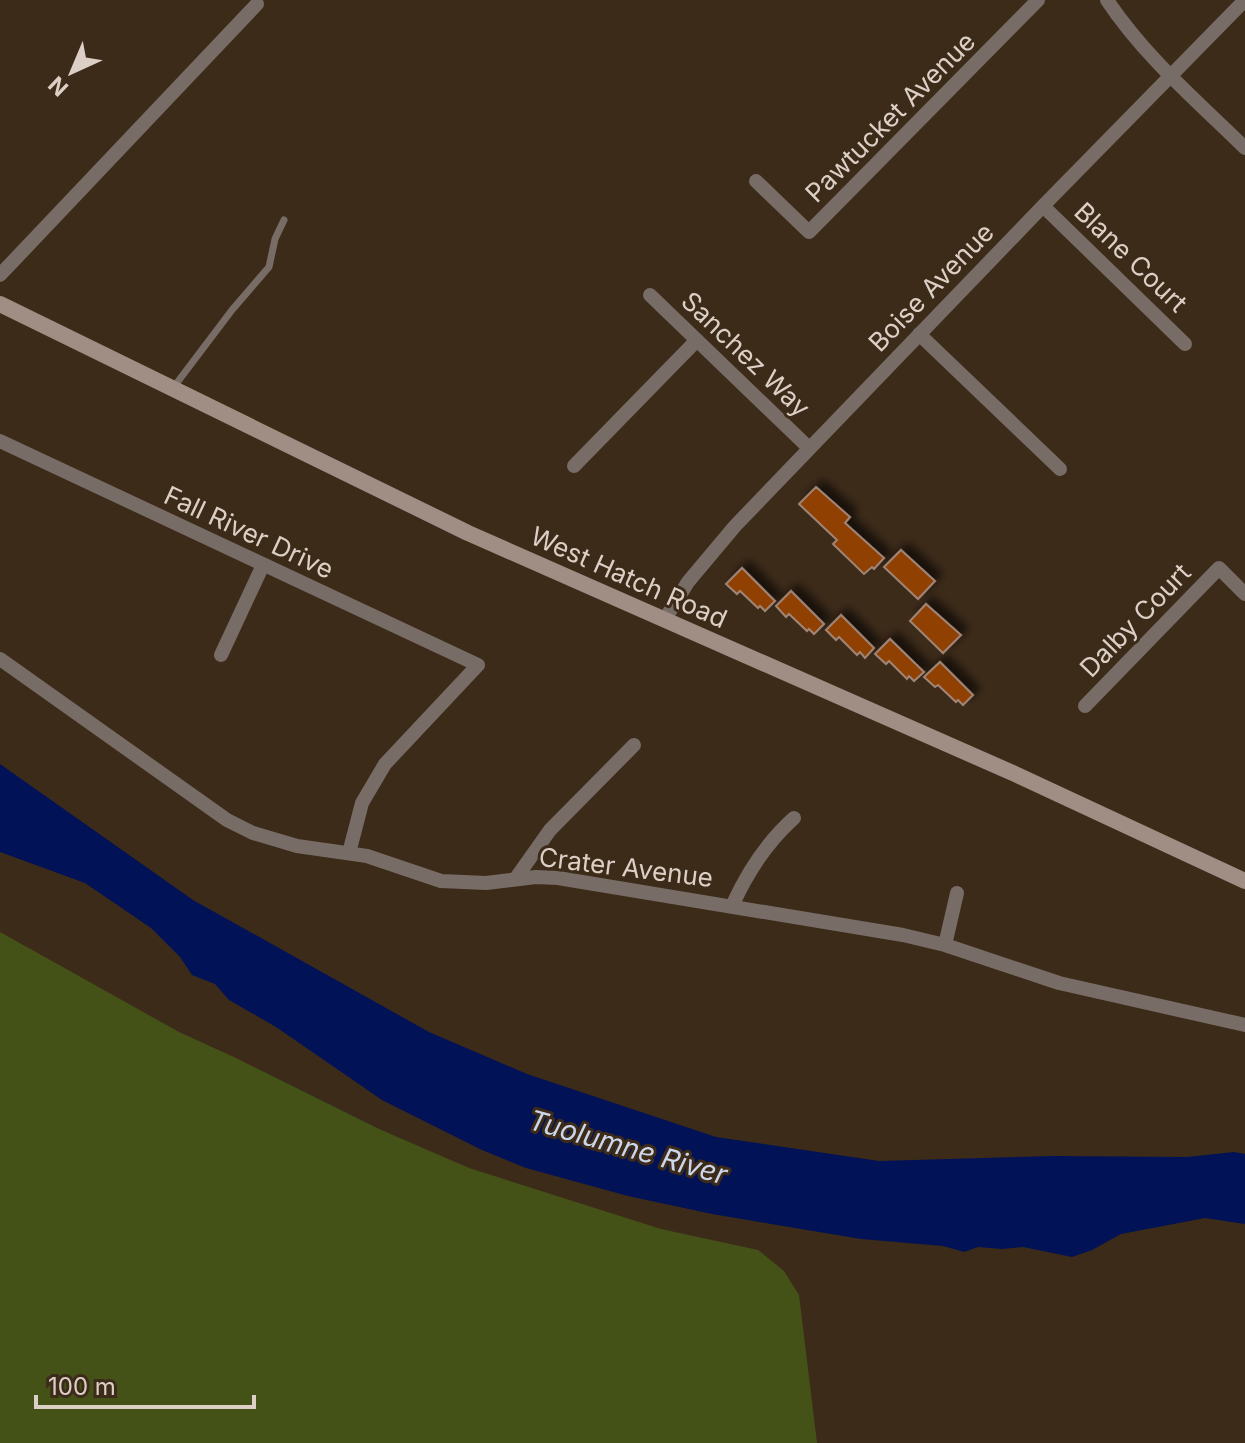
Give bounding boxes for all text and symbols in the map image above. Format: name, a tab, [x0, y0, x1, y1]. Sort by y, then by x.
street label: Pawtucket Avenue	[799, 26, 981, 208]
north arrow	[32, 32, 112, 112]
text: N	[43, 71, 73, 102]
street label: Blane Court	[1068, 196, 1194, 318]
street label: Boise Avenue	[862, 216, 1000, 358]
street label: Sanchez Way	[675, 285, 817, 423]
street label: Fall River Drive	[159, 479, 339, 585]
street label: West Hatch Road	[526, 520, 732, 634]
street label: Dalby Court	[1073, 557, 1197, 683]
street label: Crater Avenue	[537, 841, 715, 893]
water label: Tuolumne River	[525, 1102, 732, 1192]
scale bar	[36, 1359, 254, 1409]
text: 100 m	[48, 1372, 116, 1401]

